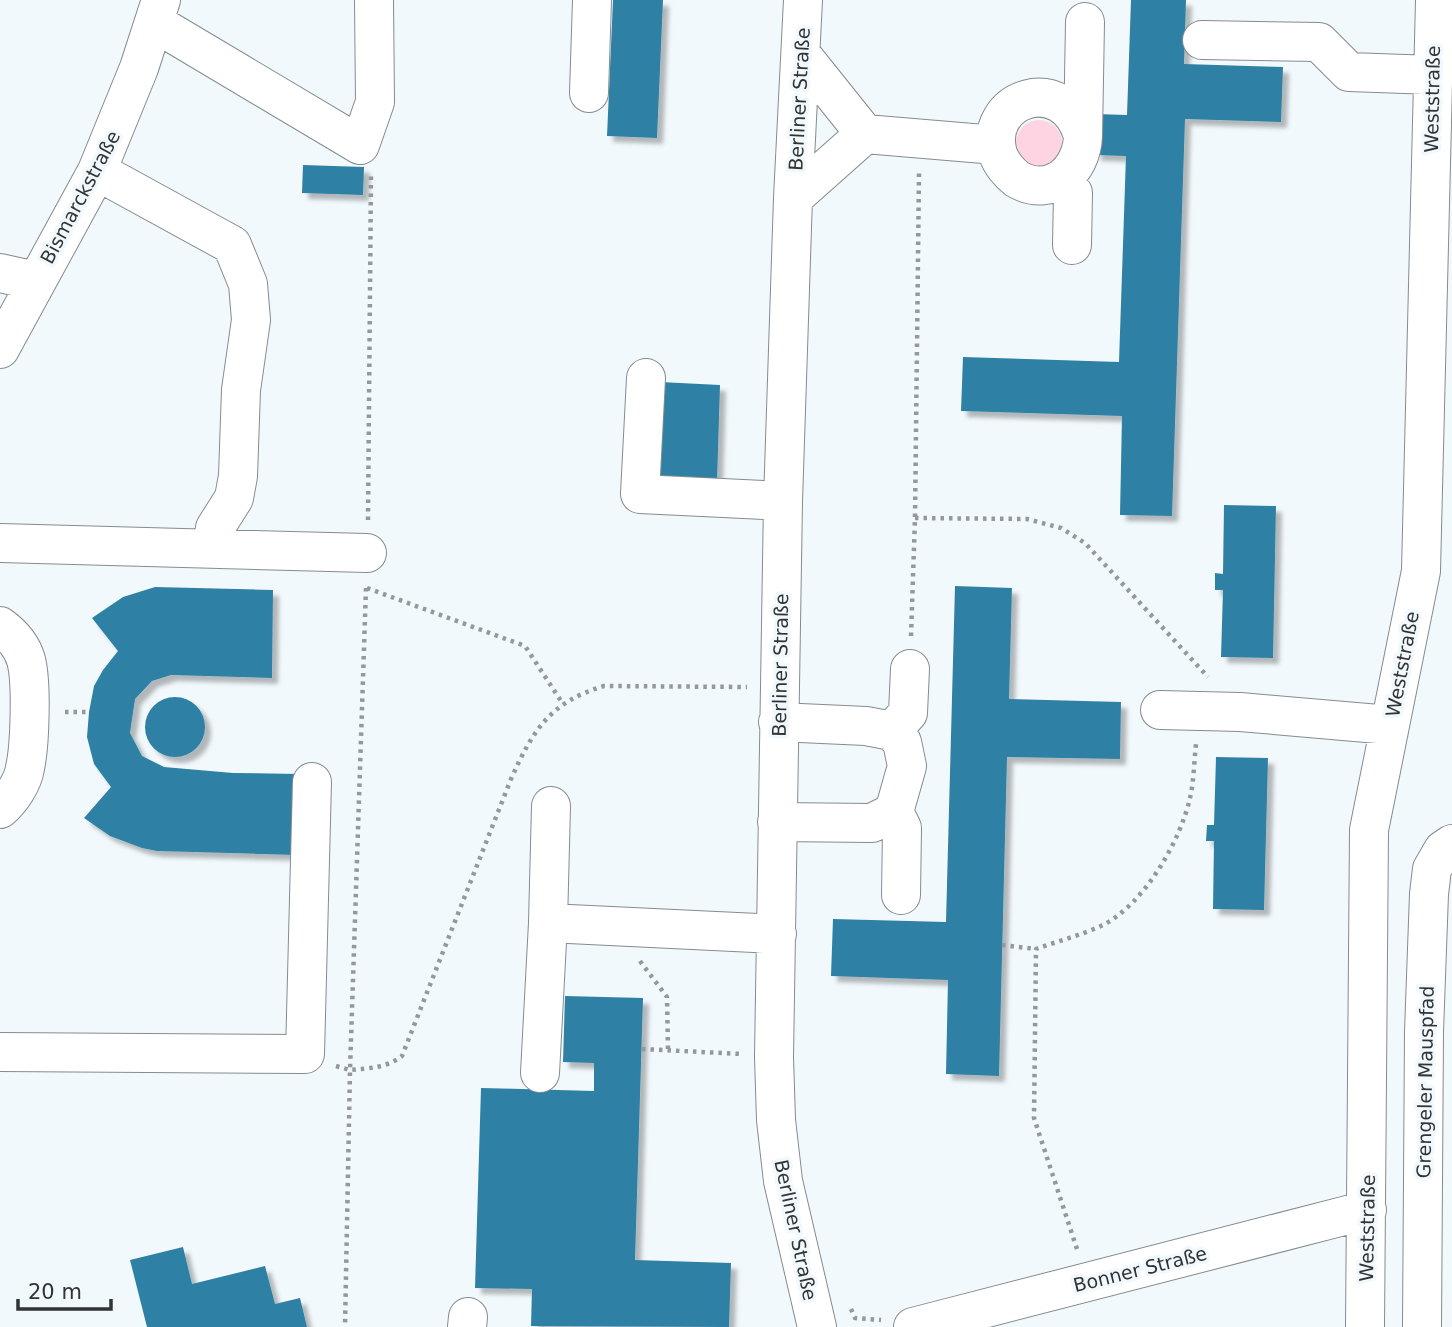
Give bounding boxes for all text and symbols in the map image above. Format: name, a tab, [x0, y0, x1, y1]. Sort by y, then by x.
street label: Berliner Straße	[784, 27, 814, 171]
street label: Weststraße	[1420, 45, 1444, 153]
street label: Bismarckstraße	[36, 127, 124, 267]
street label: Berliner Straße	[768, 593, 792, 737]
street label: Weststraße	[1381, 609, 1423, 719]
street label: Grengeler Mauspfad	[1412, 985, 1438, 1179]
street label: Berliner Straße	[770, 1158, 822, 1302]
street label: Weststraße	[1355, 1174, 1379, 1282]
street label: Bonner Straße	[1071, 1242, 1209, 1296]
scale bar	[18, 1268, 110, 1312]
text: 20 m	[28, 1280, 82, 1304]

